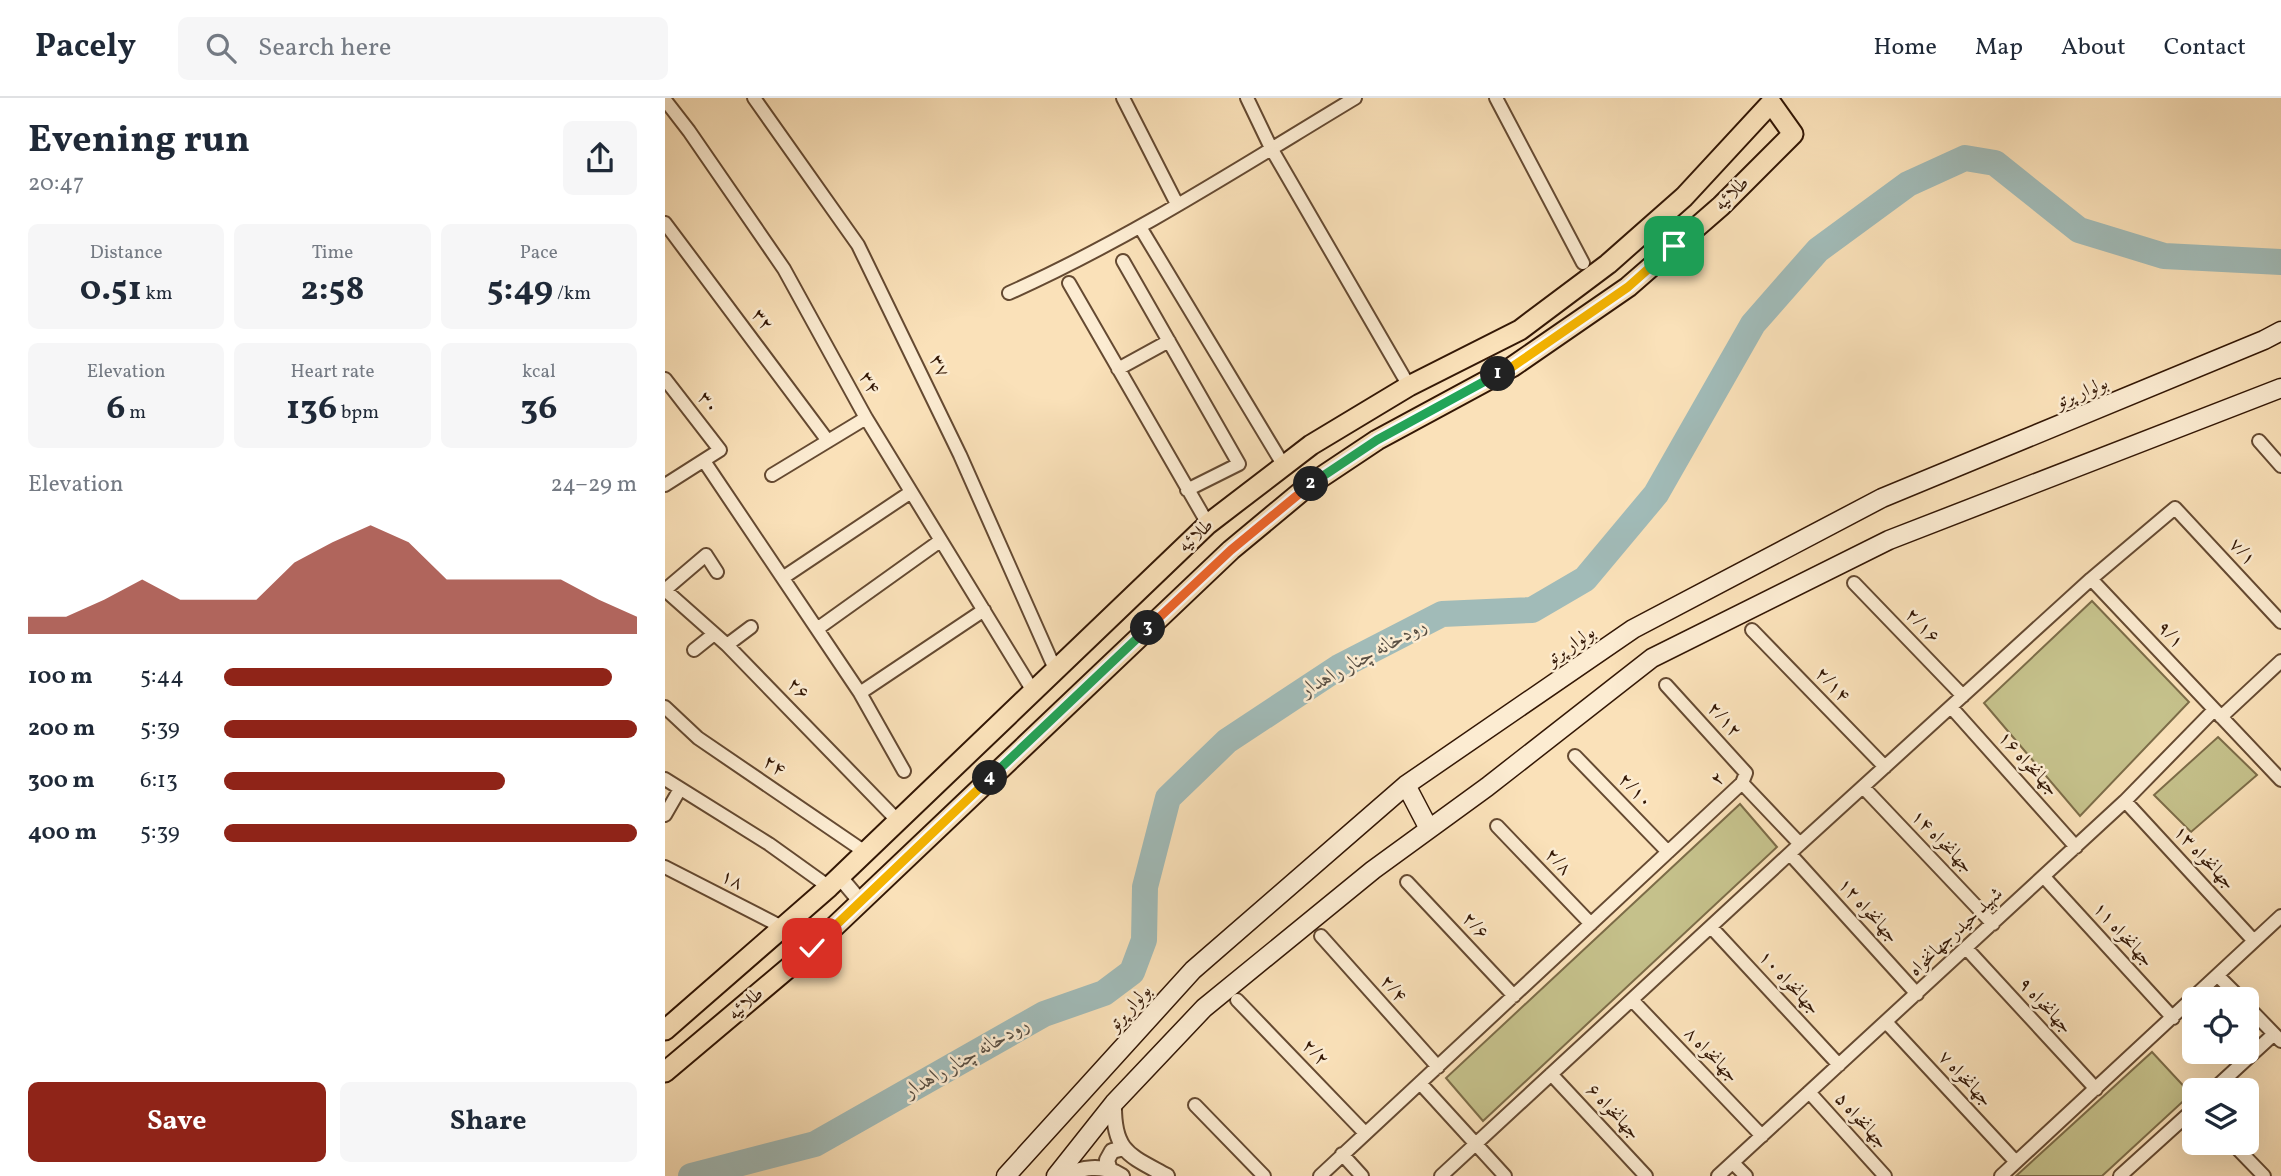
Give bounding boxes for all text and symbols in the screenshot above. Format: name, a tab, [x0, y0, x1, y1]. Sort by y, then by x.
search box	[178, 17, 668, 80]
text: Pacely	[35, 25, 136, 71]
icon: search	[202, 29, 240, 67]
text: Search here	[258, 30, 391, 66]
text: Home	[1873, 31, 1937, 65]
text: Map	[1975, 31, 2023, 65]
text: About	[2061, 31, 2126, 65]
text: Contact	[2164, 31, 2246, 65]
text: Evening run	[28, 115, 250, 168]
button: share	[563, 121, 637, 195]
text: 20:47	[28, 168, 84, 200]
street label: طلائیه	[1709, 171, 1755, 217]
pin	[1644, 216, 1704, 276]
icon: arrive	[1655, 227, 1693, 265]
text: Distance	[90, 240, 163, 266]
text: Time	[312, 240, 353, 266]
text: Pace	[520, 240, 558, 266]
text: 0.51	[80, 266, 142, 314]
text: 2:58	[300, 266, 365, 314]
text: 5:49	[487, 266, 553, 314]
text: km	[142, 281, 173, 307]
text: /km	[553, 281, 591, 307]
street label: ۳۲	[745, 303, 779, 337]
street label: ۳۷	[922, 350, 956, 382]
pin: 1	[1481, 356, 1515, 392]
text: Elevation	[87, 359, 166, 385]
text: Heart rate	[291, 359, 374, 385]
text: kcal	[522, 359, 556, 385]
text: 1	[1494, 360, 1501, 386]
street label: ۳۴	[852, 367, 886, 399]
street label: بولوار پرتو	[2050, 370, 2112, 416]
text: 6	[106, 385, 125, 433]
text: 136	[286, 385, 337, 433]
text: 36	[520, 385, 557, 433]
street label: ۳۰	[691, 386, 725, 420]
text: m	[125, 400, 146, 426]
text: bpm	[337, 400, 379, 426]
pin: 2	[1293, 466, 1329, 502]
text: Elevation	[28, 469, 124, 501]
text: 24–29 m	[550, 469, 637, 501]
text: 2	[1306, 470, 1315, 496]
street label: طلائیه	[1172, 513, 1220, 559]
street label: ۷/۱	[2223, 532, 2261, 572]
street label: ۲/۱۶	[1899, 602, 1945, 650]
pin: 3	[1131, 610, 1165, 646]
water label: رودخانه چنار راهدار	[1294, 611, 1433, 706]
text: 3	[1143, 614, 1152, 640]
street label: ۹/۱	[2151, 615, 2189, 655]
street label: بولوار پرتو	[1539, 620, 1601, 673]
text: 100 m	[28, 661, 93, 693]
text: 5:44	[140, 661, 184, 693]
street label: ۲/۱۴	[1809, 661, 1855, 709]
street label: ۲۶	[781, 672, 815, 706]
street label: ۲/۱۲	[1701, 696, 1747, 744]
text: 200 m	[28, 713, 95, 745]
text: 5:39	[140, 713, 180, 745]
street label: جهانخواه ۱۶	[1992, 726, 2064, 802]
street label: ۲۴	[757, 749, 791, 783]
pin: 4	[973, 760, 1007, 796]
text: 4	[984, 764, 995, 790]
text: 300 m	[28, 765, 95, 797]
text: 6:13	[140, 765, 178, 797]
street label: ۲	[1705, 766, 1731, 792]
street label: ۲/۱۰	[1612, 767, 1658, 815]
street label: جهانخواه ۱۴	[1905, 804, 1979, 880]
text: 400 m	[28, 817, 97, 849]
text: 5:39	[140, 817, 180, 849]
street label: جهانخواه ۱۳	[2167, 820, 2241, 896]
street label: ۲/۸	[1539, 842, 1577, 882]
street label: ۱۸	[716, 863, 748, 897]
street label: جهانخواه ۱۲	[1832, 873, 1904, 949]
street label: شهید حیدرجهانخواه	[1903, 881, 2009, 983]
street label: جهانخواه ۱۱	[2087, 897, 2159, 973]
street label: ۲/۶	[1456, 906, 1494, 946]
pin	[782, 918, 842, 978]
icon: check	[793, 929, 831, 967]
street label: جهانخواه ۱۰	[1752, 945, 1826, 1021]
street label: ۲/۴	[1374, 969, 1412, 1009]
street label: جهانخواه ۹	[2012, 972, 2078, 1040]
street label: بولوار پرتو	[1101, 979, 1158, 1039]
street label: طلائیه	[722, 981, 770, 1027]
map controls	[2182, 987, 2259, 1155]
button: locate	[2182, 987, 2259, 1064]
water label: رودخانه چنار راهدار	[897, 1010, 1035, 1107]
street label: جهانخواه ۸	[1678, 1021, 1744, 1089]
street label: ۲/۲	[1296, 1033, 1334, 1073]
street label: جهانخواه ۷	[1932, 1045, 1998, 1113]
street label: جهانخواه ۶	[1580, 1078, 1646, 1146]
button: layers	[2182, 1078, 2259, 1155]
button: Save	[28, 1082, 326, 1162]
button: Share	[340, 1082, 637, 1162]
street label: جهانخواه ۵	[1828, 1087, 1894, 1155]

